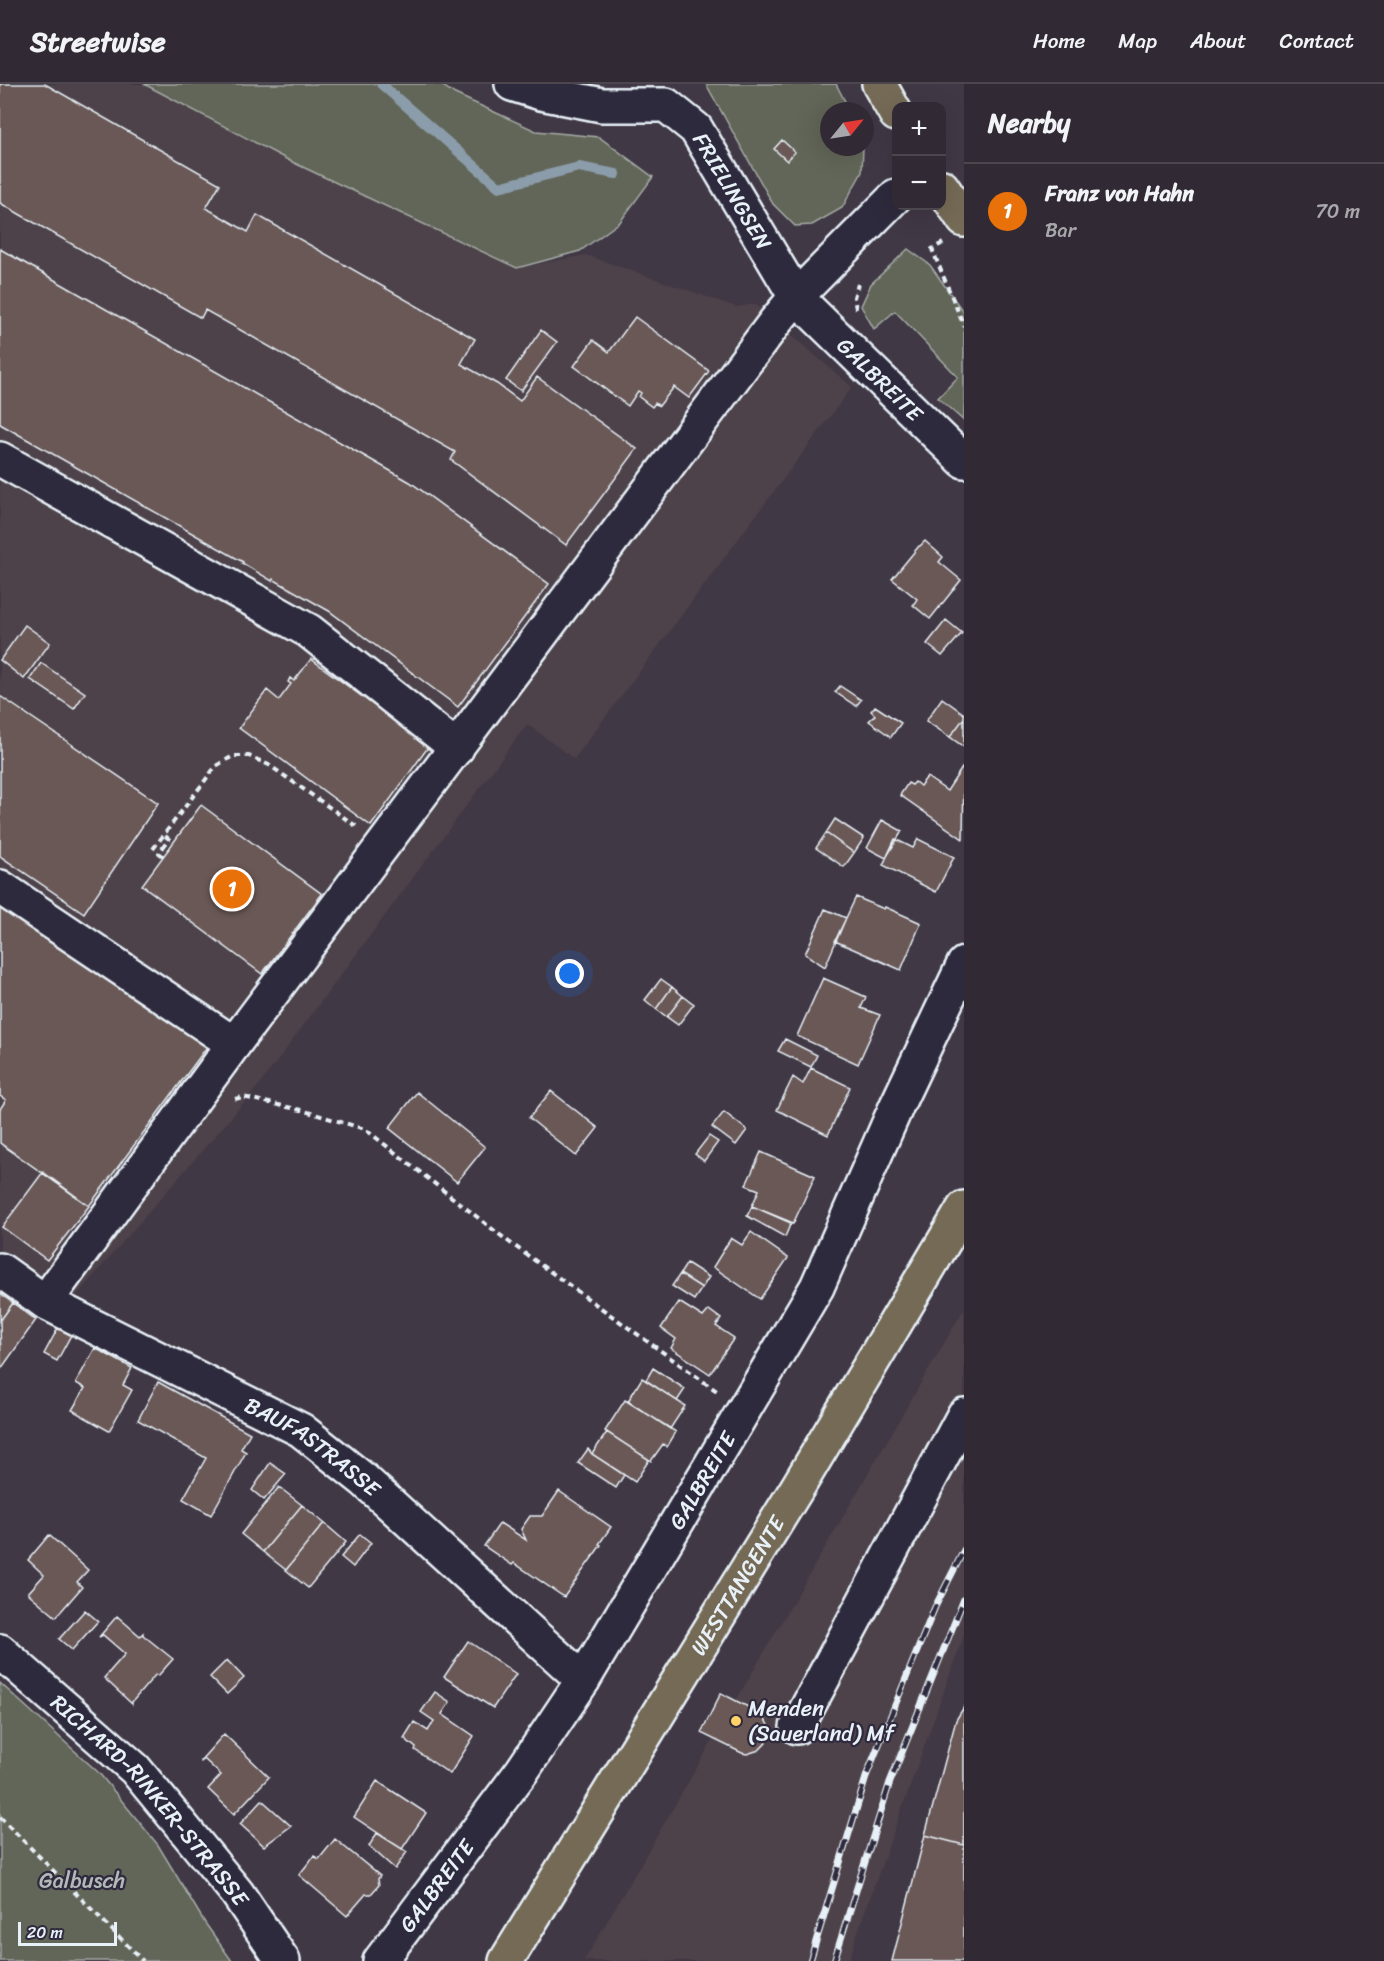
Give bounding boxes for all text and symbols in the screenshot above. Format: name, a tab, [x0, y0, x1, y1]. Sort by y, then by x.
text: Streetwise	[30, 17, 166, 66]
text: Home	[1033, 22, 1085, 60]
text: Map	[1118, 22, 1157, 60]
text: About	[1190, 22, 1247, 60]
text: Contact	[1280, 22, 1354, 60]
text: Nearby	[988, 100, 1070, 146]
north arrow	[820, 102, 874, 156]
map controls	[892, 102, 946, 210]
button: +	[892, 102, 946, 156]
street label: FRIELINGSEN	[682, 124, 783, 257]
button: −	[892, 156, 946, 210]
text: Franz von Hahn	[1045, 174, 1194, 213]
text: 1	[1003, 194, 1012, 229]
text: 70 m	[1315, 194, 1360, 229]
text: Bar	[1045, 213, 1076, 248]
street label: GALBREITE	[828, 327, 934, 432]
pin: 1	[212, 866, 252, 912]
your location	[555, 959, 584, 988]
street label: BAUFASTRASSE	[238, 1385, 391, 1507]
street label: GALBREITE	[657, 1422, 747, 1537]
street label: WESTTANGENTE	[679, 1506, 796, 1663]
street label: RICHARD-RINKER-STRASSE	[42, 1684, 261, 1915]
place label: Menden (Sauerland) Mf	[748, 1689, 896, 1753]
marker: Menden (Sauerland) Mf	[729, 1714, 743, 1728]
street label: GALBREITE	[388, 1829, 485, 1941]
park label: Galbusch	[39, 1861, 125, 1900]
text: 20 m	[27, 1918, 63, 1947]
scale bar	[18, 1919, 117, 1946]

